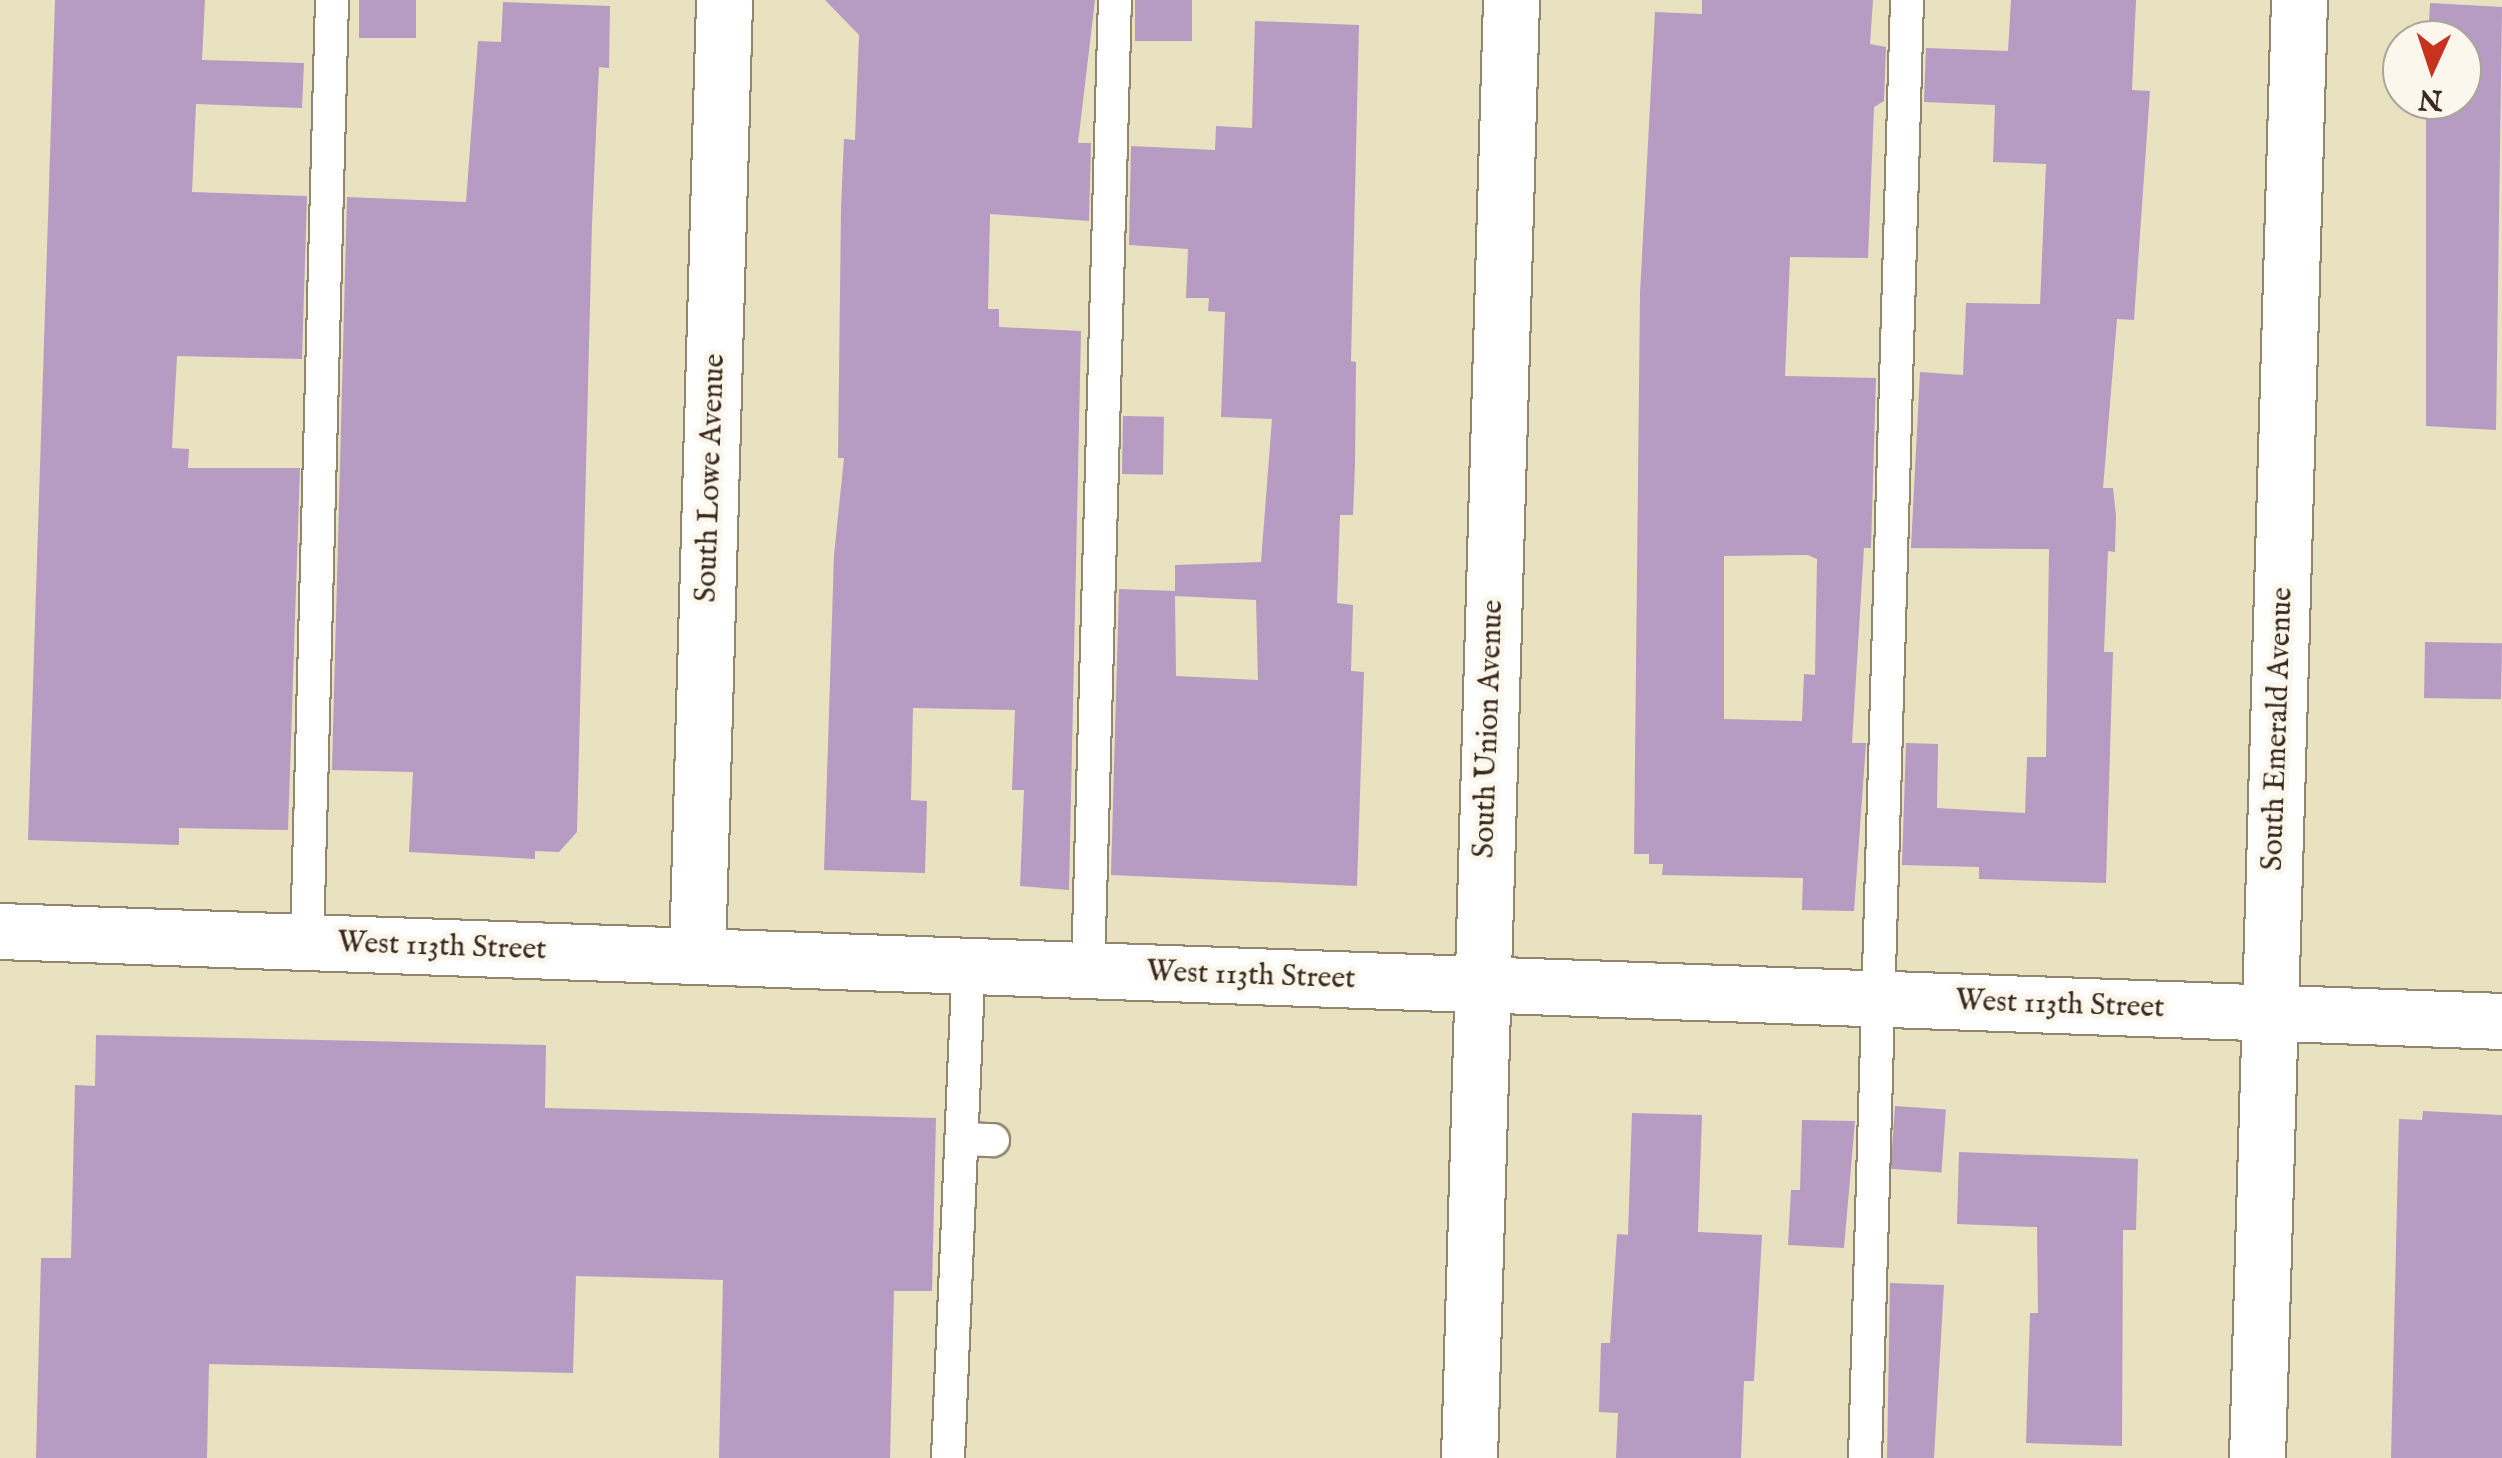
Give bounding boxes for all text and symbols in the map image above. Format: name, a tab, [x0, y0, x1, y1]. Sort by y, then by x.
north arrow	[2382, 20, 2482, 120]
text: N	[2417, 80, 2444, 117]
street label: South Lowe Avenue	[689, 353, 733, 603]
street label: South Emerald Avenue	[2255, 587, 2301, 871]
street label: South Union Avenue	[1466, 599, 1512, 859]
street label: West 113th Street	[337, 925, 547, 969]
street label: West 113th Street	[1146, 954, 1356, 998]
street label: West 113th Street	[1955, 983, 2165, 1027]

